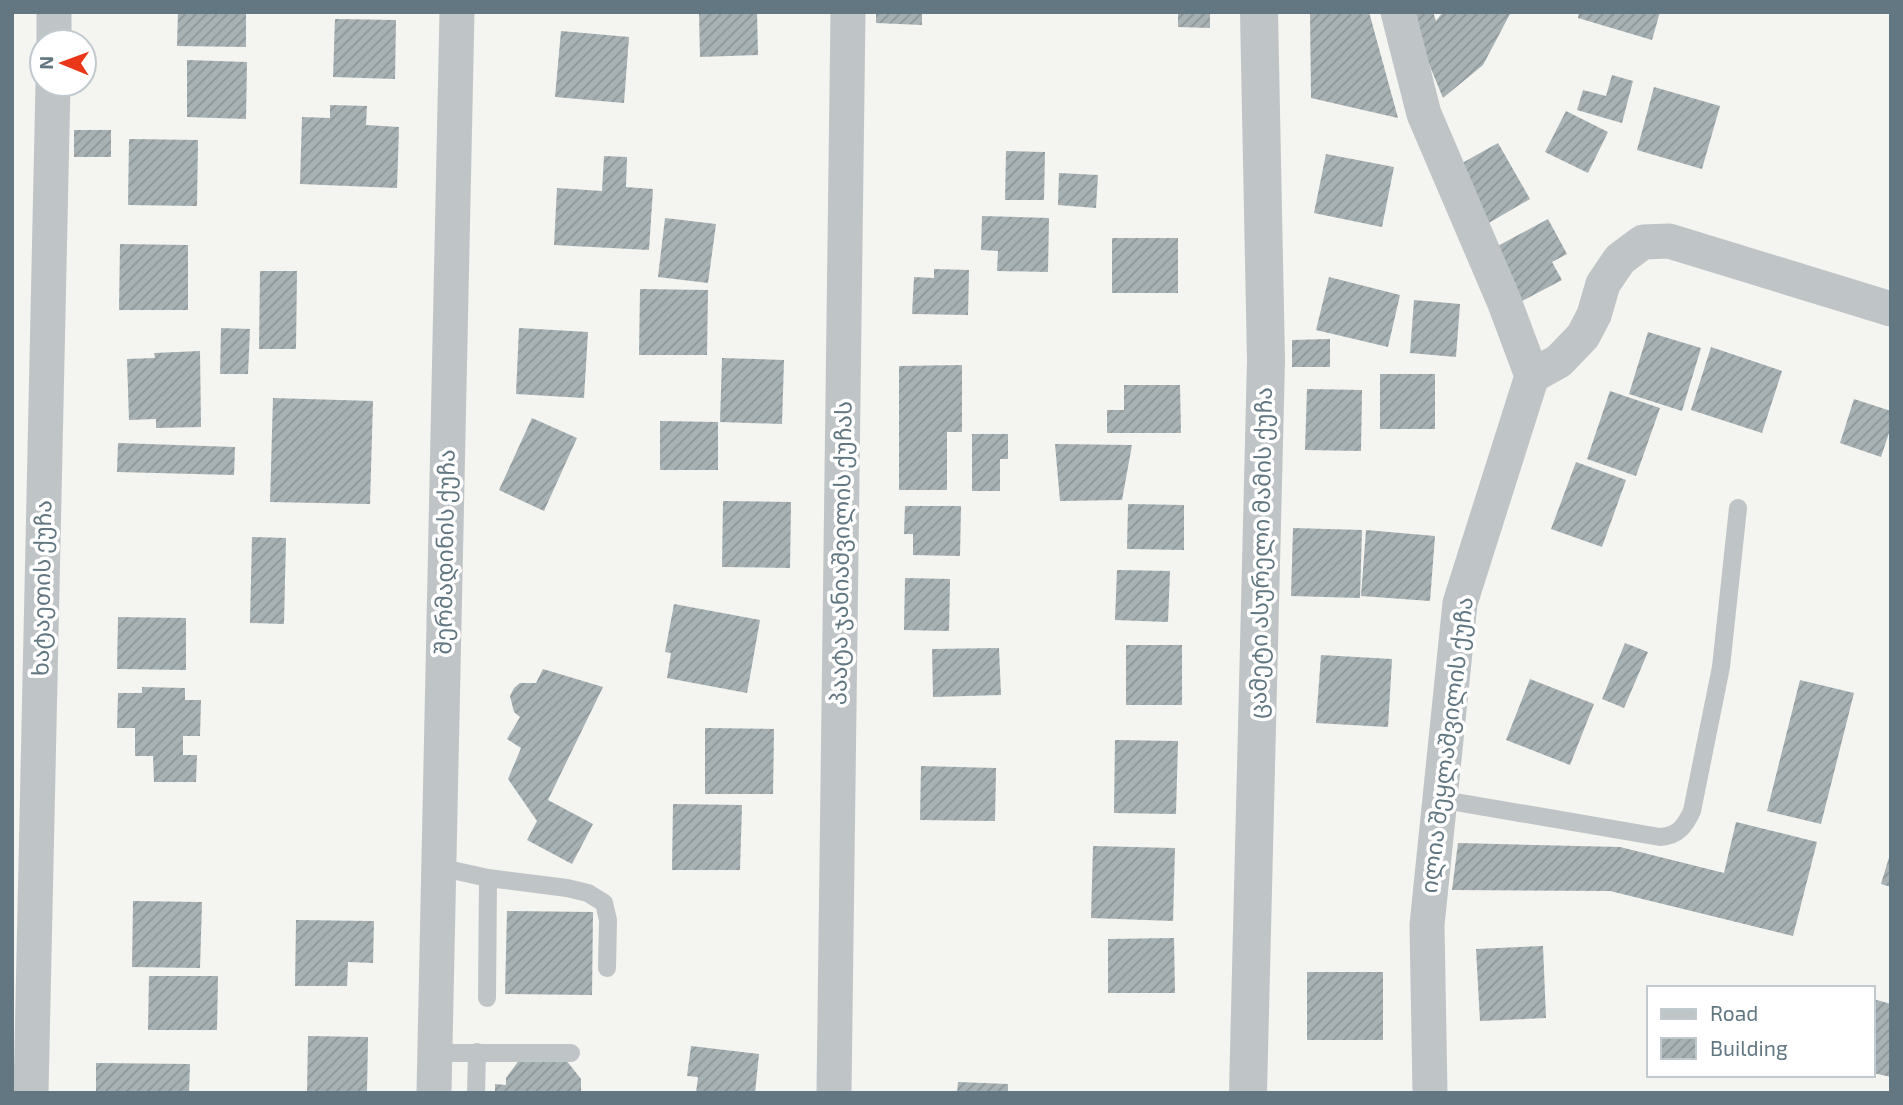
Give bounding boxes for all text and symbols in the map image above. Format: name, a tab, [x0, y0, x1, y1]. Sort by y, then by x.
north arrow	[28, 28, 98, 98]
text: N	[34, 56, 57, 70]
street label: ცამეტი ასურელი მამის ქუჩა	[1243, 387, 1278, 719]
street label: პაატა ჯანიაშვილის ქუჩას	[823, 401, 858, 705]
street label: შერმადინის ქუჩა	[428, 449, 461, 655]
street label: ხატაეთის ქუჩა	[25, 500, 58, 676]
street label: ილია შეყლაშვილის ქუჩა	[1414, 595, 1479, 895]
legend	[1647, 986, 1875, 1077]
text: Road	[1710, 1000, 1758, 1025]
text: Building	[1710, 1035, 1788, 1060]

